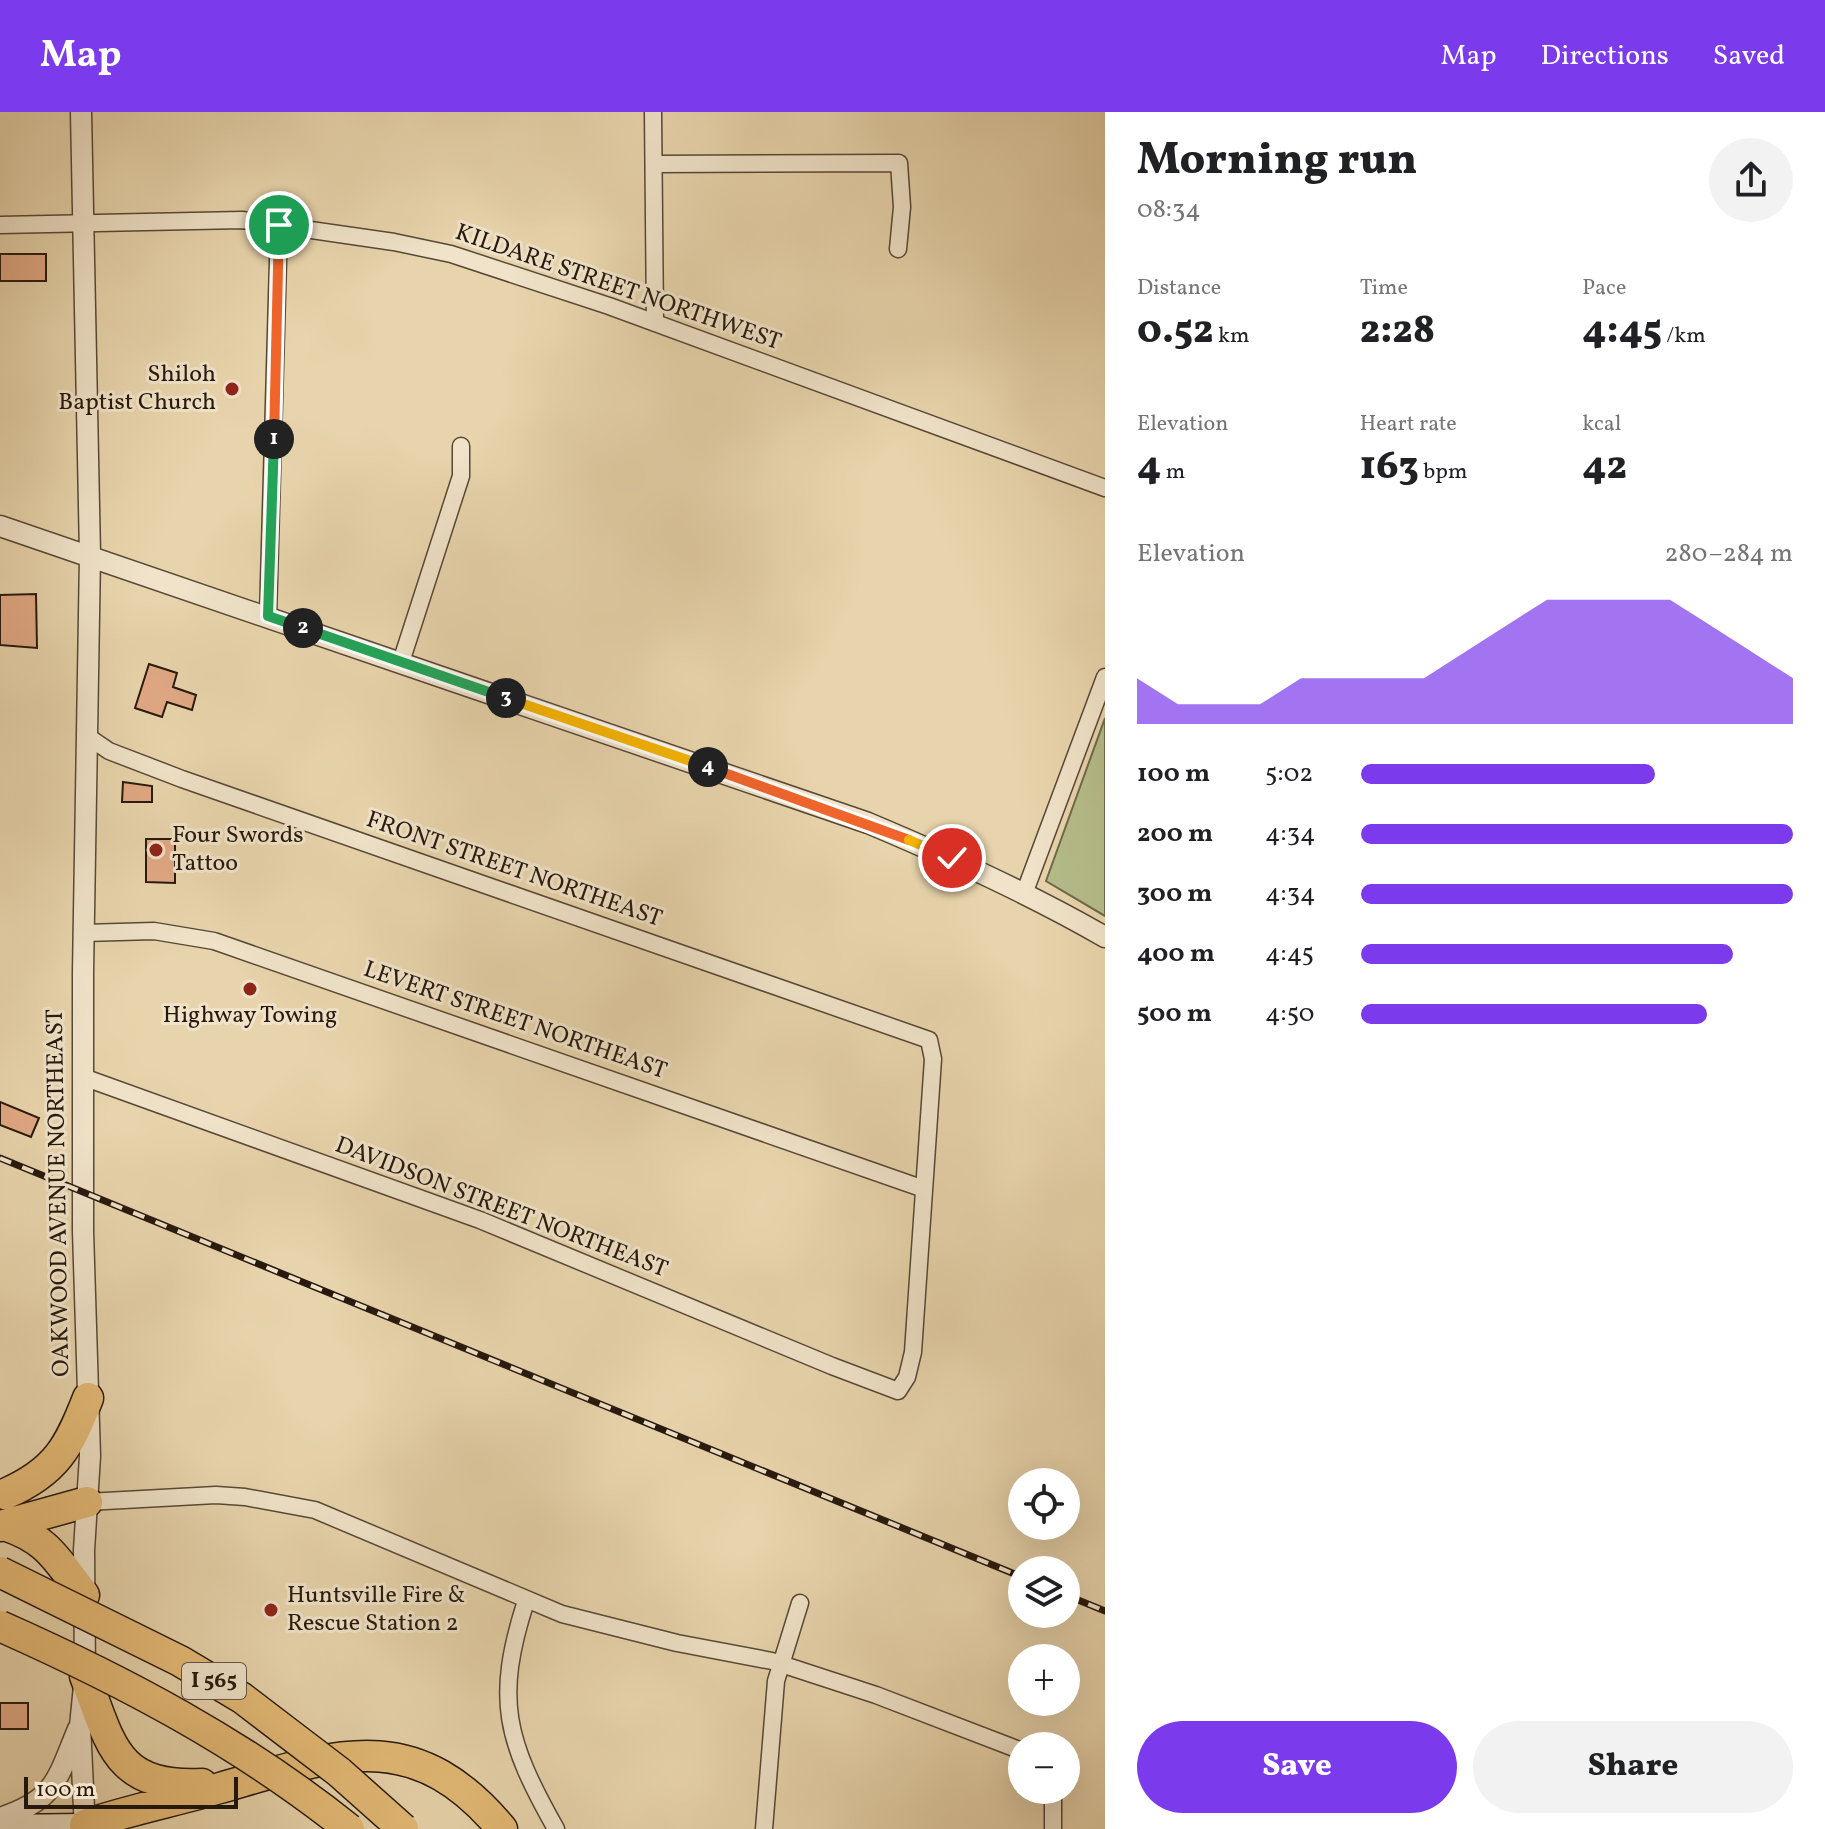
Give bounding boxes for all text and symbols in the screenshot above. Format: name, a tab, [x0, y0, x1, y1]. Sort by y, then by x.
text: Map	[40, 30, 121, 83]
text: Map	[1441, 37, 1497, 76]
text: Directions	[1541, 37, 1669, 76]
text: Saved	[1713, 37, 1785, 76]
text: Morning run	[1137, 131, 1417, 192]
button: share	[1709, 138, 1793, 222]
pin	[245, 191, 313, 259]
text: 08:34	[1137, 192, 1201, 228]
icon: arrive	[257, 203, 301, 247]
street label: KILDARE STREET NORTHWEST	[450, 216, 786, 360]
text: Distance	[1137, 273, 1221, 304]
text: Time	[1360, 273, 1408, 304]
text: Pace	[1582, 273, 1626, 304]
text: 0.52	[1137, 304, 1214, 360]
text: 2:28	[1360, 304, 1435, 360]
text: 4:45	[1582, 304, 1662, 360]
text: km	[1214, 321, 1249, 352]
text: /km	[1662, 321, 1706, 352]
place label: Shiloh Baptist Church	[58, 358, 216, 420]
marker: Shiloh Baptist Church	[223, 380, 241, 398]
text: Elevation	[1137, 409, 1228, 440]
text: Heart rate	[1360, 409, 1457, 440]
text: kcal	[1582, 409, 1621, 440]
pin: 1	[254, 419, 294, 459]
text: 1	[270, 423, 278, 454]
text: 4	[1137, 440, 1161, 496]
text: 163	[1360, 440, 1419, 496]
text: 42	[1582, 440, 1627, 496]
text: m	[1161, 457, 1185, 488]
text: bpm	[1419, 457, 1467, 488]
text: Elevation	[1137, 536, 1245, 572]
text: 280–284 m	[1665, 536, 1793, 572]
pin: 2	[283, 608, 323, 648]
text: 2	[297, 612, 309, 643]
pin: 3	[486, 678, 526, 718]
text: 3	[500, 682, 512, 713]
pin: 4	[688, 747, 728, 787]
text: 4	[701, 751, 715, 782]
text: 100 m	[1137, 756, 1210, 792]
text: 5:02	[1265, 756, 1313, 792]
street label: FRONT STREET NORTHEAST	[361, 803, 667, 937]
text: 200 m	[1137, 816, 1213, 852]
text: 4:34	[1265, 816, 1316, 852]
place label: Four Swords Tattoo	[172, 819, 304, 881]
pin	[918, 824, 986, 892]
icon: check	[930, 836, 974, 880]
marker: Four Swords Tattoo	[147, 841, 165, 859]
text: 300 m	[1137, 876, 1213, 912]
text: 4:34	[1265, 876, 1316, 912]
text: 400 m	[1137, 936, 1215, 972]
text: 4:45	[1265, 936, 1314, 972]
street label: LEVERT STREET NORTHEAST	[359, 953, 671, 1089]
marker: Highway Towing	[241, 980, 259, 998]
text: 500 m	[1137, 996, 1212, 1032]
text: 4:50	[1265, 996, 1314, 1032]
place label: Highway Towing	[163, 999, 337, 1033]
street label: OAKWOOD AVENUE NORTHEAST	[39, 1009, 79, 1377]
street label: DAVIDSON STREET NORTHEAST	[330, 1129, 672, 1287]
map controls	[1008, 1468, 1080, 1804]
button: locate	[1008, 1468, 1080, 1540]
button: layers	[1008, 1556, 1080, 1628]
place label: Huntsville Fire & Rescue Station 2	[287, 1579, 466, 1641]
marker: Huntsville Fire & Rescue Station 2	[262, 1601, 280, 1619]
button: +	[1008, 1644, 1080, 1716]
road number: I 565	[182, 1663, 246, 1699]
button: Save	[1137, 1721, 1457, 1813]
button: Share	[1473, 1721, 1793, 1813]
button: −	[1008, 1732, 1080, 1804]
scale bar	[24, 1773, 238, 1809]
text: 100 m	[36, 1775, 95, 1806]

